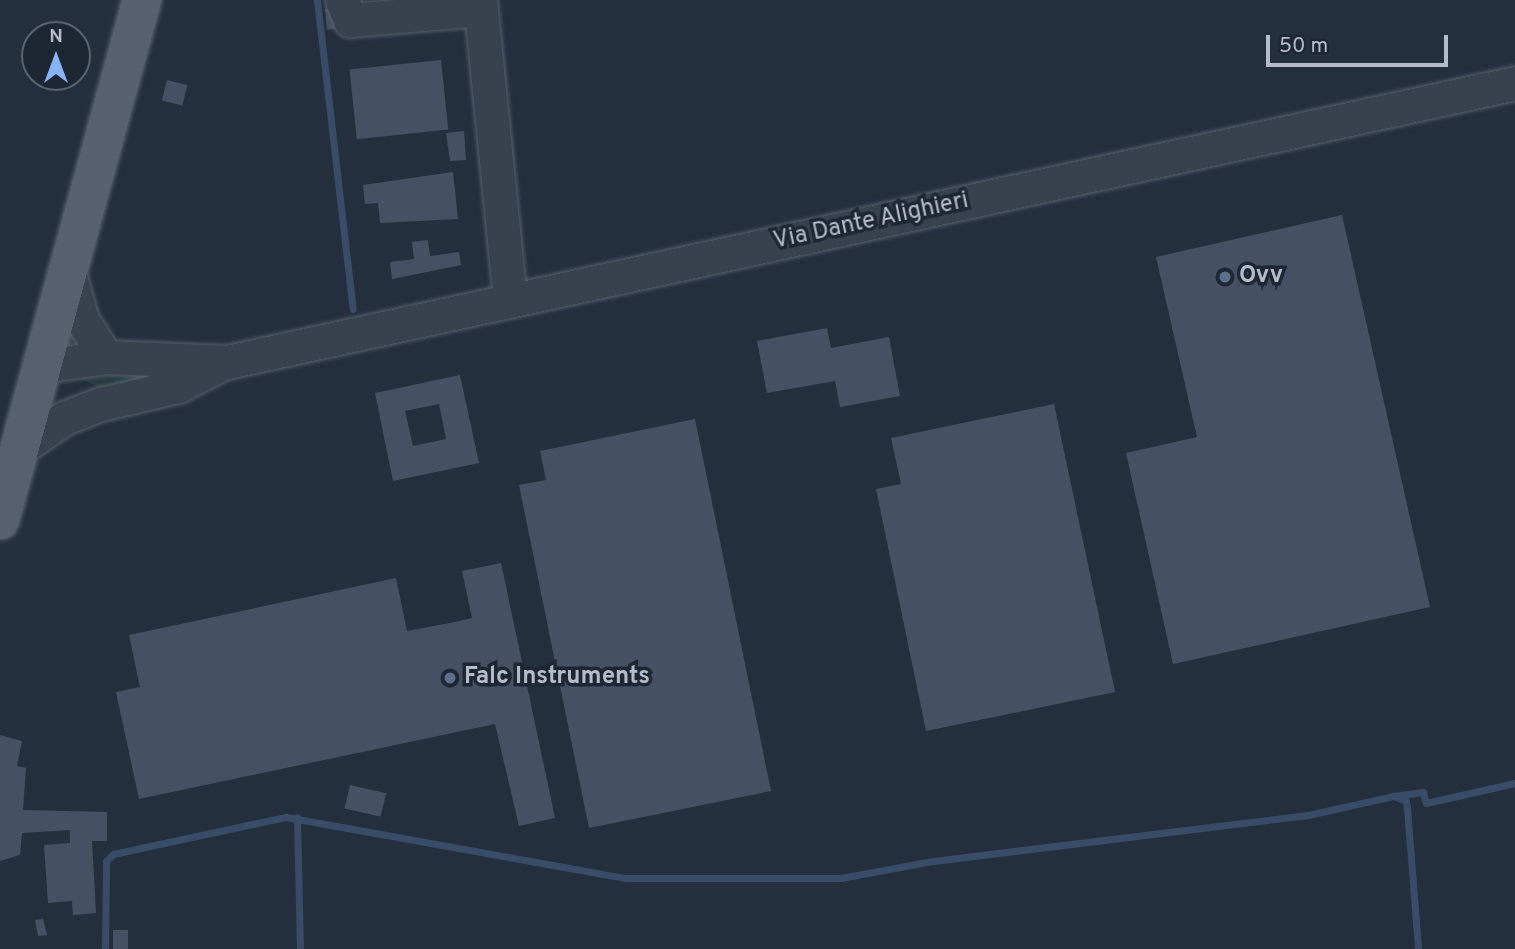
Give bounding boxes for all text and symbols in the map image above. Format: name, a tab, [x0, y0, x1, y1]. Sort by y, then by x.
north arrow	[21, 21, 91, 91]
scale bar	[1270, 21, 1452, 65]
text: N	[49, 25, 63, 49]
text: 50 m	[1279, 33, 1328, 60]
street label: Via Dante Alighieri	[770, 187, 972, 257]
place label: Ovv	[1239, 263, 1283, 291]
marker: Ovv	[1217, 269, 1233, 285]
place label: Falc Instruments	[464, 664, 650, 692]
marker: Falc Instruments	[442, 670, 458, 686]

